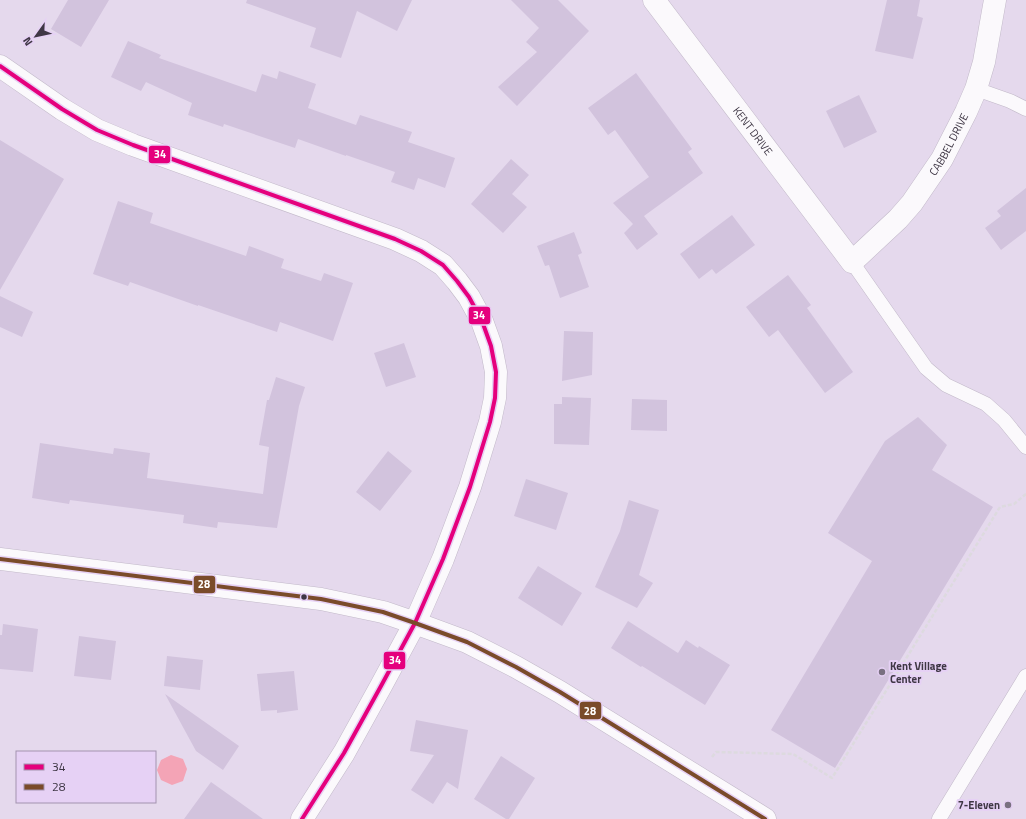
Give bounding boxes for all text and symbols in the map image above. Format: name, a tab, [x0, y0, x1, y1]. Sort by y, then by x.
north arrow	[16, 16, 56, 56]
text: N	[19, 34, 36, 49]
street label: KENT DRIVE	[729, 103, 776, 158]
street label: CABBEL DRIVE	[925, 110, 972, 179]
line badge: 34	[148, 145, 171, 164]
text: 34	[154, 146, 166, 162]
line badge: 34	[468, 306, 491, 325]
text: 34	[473, 307, 485, 323]
line badge: 28	[193, 575, 216, 594]
text: 28	[198, 576, 210, 592]
unlabelled marker	[299, 592, 309, 602]
line badge: 34	[383, 651, 406, 670]
text: 34	[389, 652, 401, 668]
place label: Kent Village Center	[890, 658, 947, 687]
marker: Kent Village Center	[877, 667, 887, 677]
line badge: 28	[579, 701, 602, 720]
text: 28	[584, 703, 596, 719]
legend	[16, 751, 156, 803]
text: 34	[52, 757, 66, 776]
text: 28	[52, 777, 66, 796]
place label: 7-Eleven	[958, 797, 1000, 813]
marker: 7-Eleven	[1003, 800, 1013, 810]

